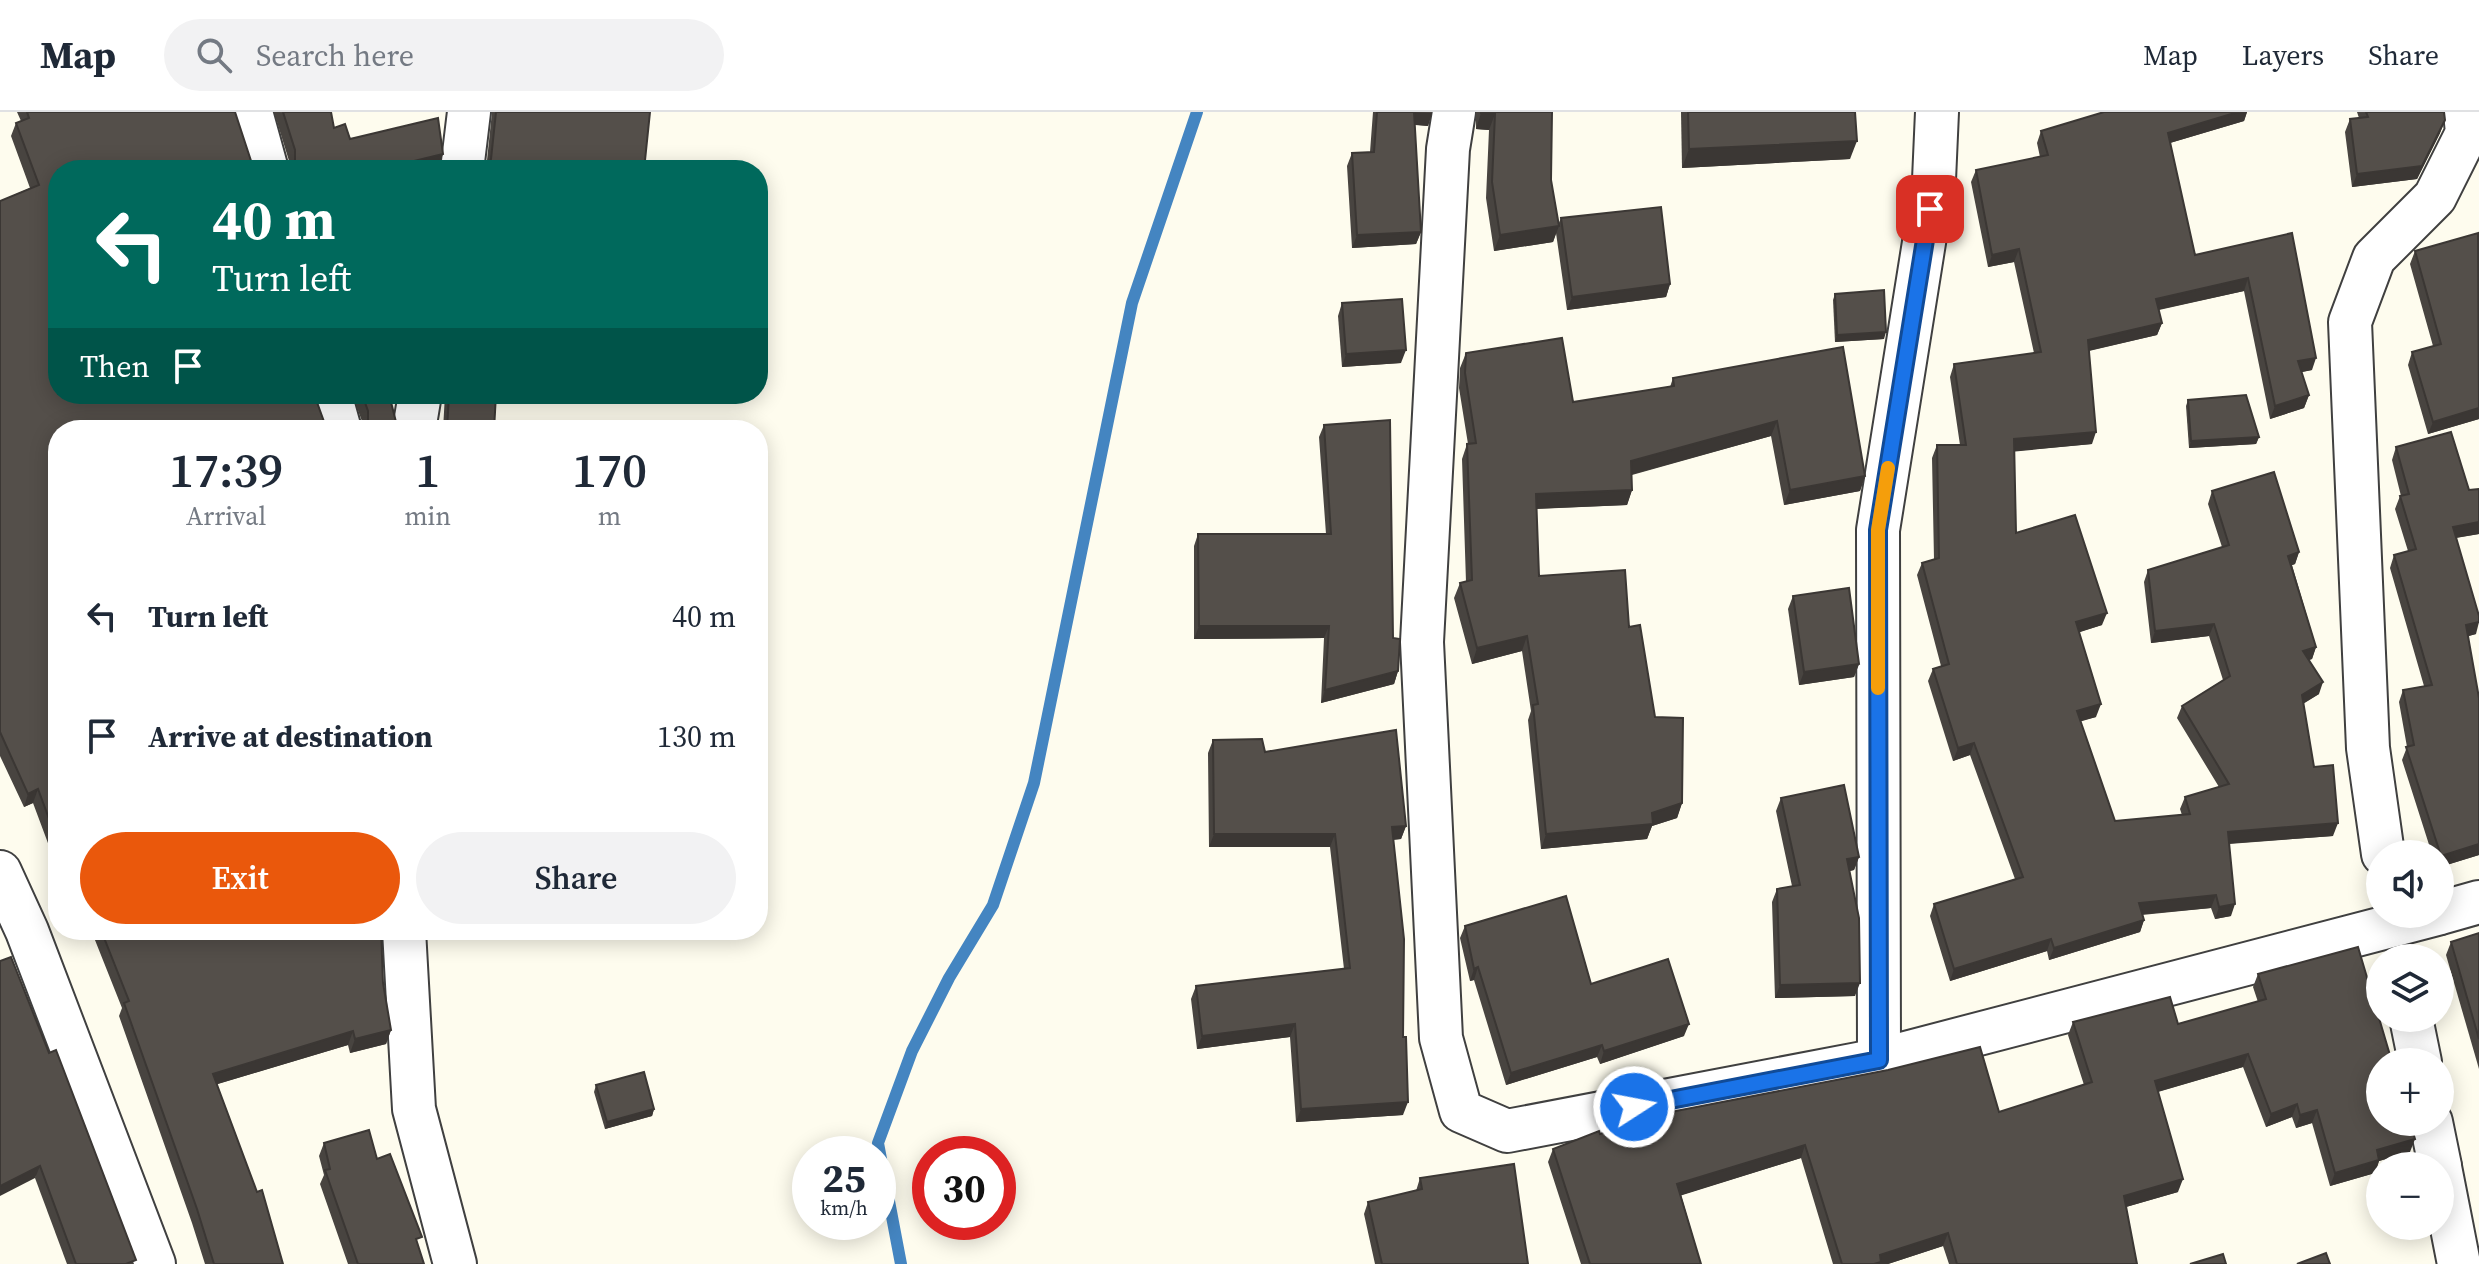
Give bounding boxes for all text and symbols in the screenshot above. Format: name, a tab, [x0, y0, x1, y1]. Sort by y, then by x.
search box	[164, 19, 724, 91]
text: Map	[40, 29, 116, 81]
icon: search	[192, 33, 236, 77]
text: Search here	[256, 35, 414, 76]
text: Map	[2143, 36, 2198, 74]
text: Layers	[2242, 36, 2324, 74]
text: Share	[2368, 36, 2439, 74]
pin	[1896, 175, 1964, 243]
text: 40 m	[212, 181, 335, 258]
icon: arrive	[1908, 187, 1952, 231]
icon: left	[80, 192, 184, 296]
text: Turn left	[212, 254, 351, 303]
icon: arrive	[166, 344, 210, 388]
text: Then	[80, 346, 150, 387]
text: 17:39	[169, 437, 283, 503]
text: 1	[415, 437, 440, 503]
text: 170	[572, 437, 647, 503]
text: Arrival	[186, 498, 266, 534]
text: min	[404, 498, 451, 534]
text: m	[598, 498, 621, 534]
icon: left	[80, 594, 124, 638]
text: Turn left	[148, 596, 268, 637]
text: 40 m	[672, 596, 736, 637]
icon: arrive	[80, 714, 124, 758]
text: Arrive at destination	[148, 716, 433, 757]
text: 130 m	[657, 716, 736, 757]
button: Exit	[80, 832, 400, 924]
button: Share	[416, 832, 736, 924]
map controls	[2366, 840, 2454, 1240]
button: sound	[2366, 840, 2454, 928]
button: layers	[2366, 944, 2454, 1032]
button: +	[2366, 1048, 2454, 1136]
position arrow	[1592, 1065, 1676, 1149]
speed limit sign: 30	[912, 1136, 1016, 1240]
text: 25	[822, 1151, 866, 1205]
button: −	[2366, 1152, 2454, 1240]
text: km/h	[820, 1194, 868, 1222]

